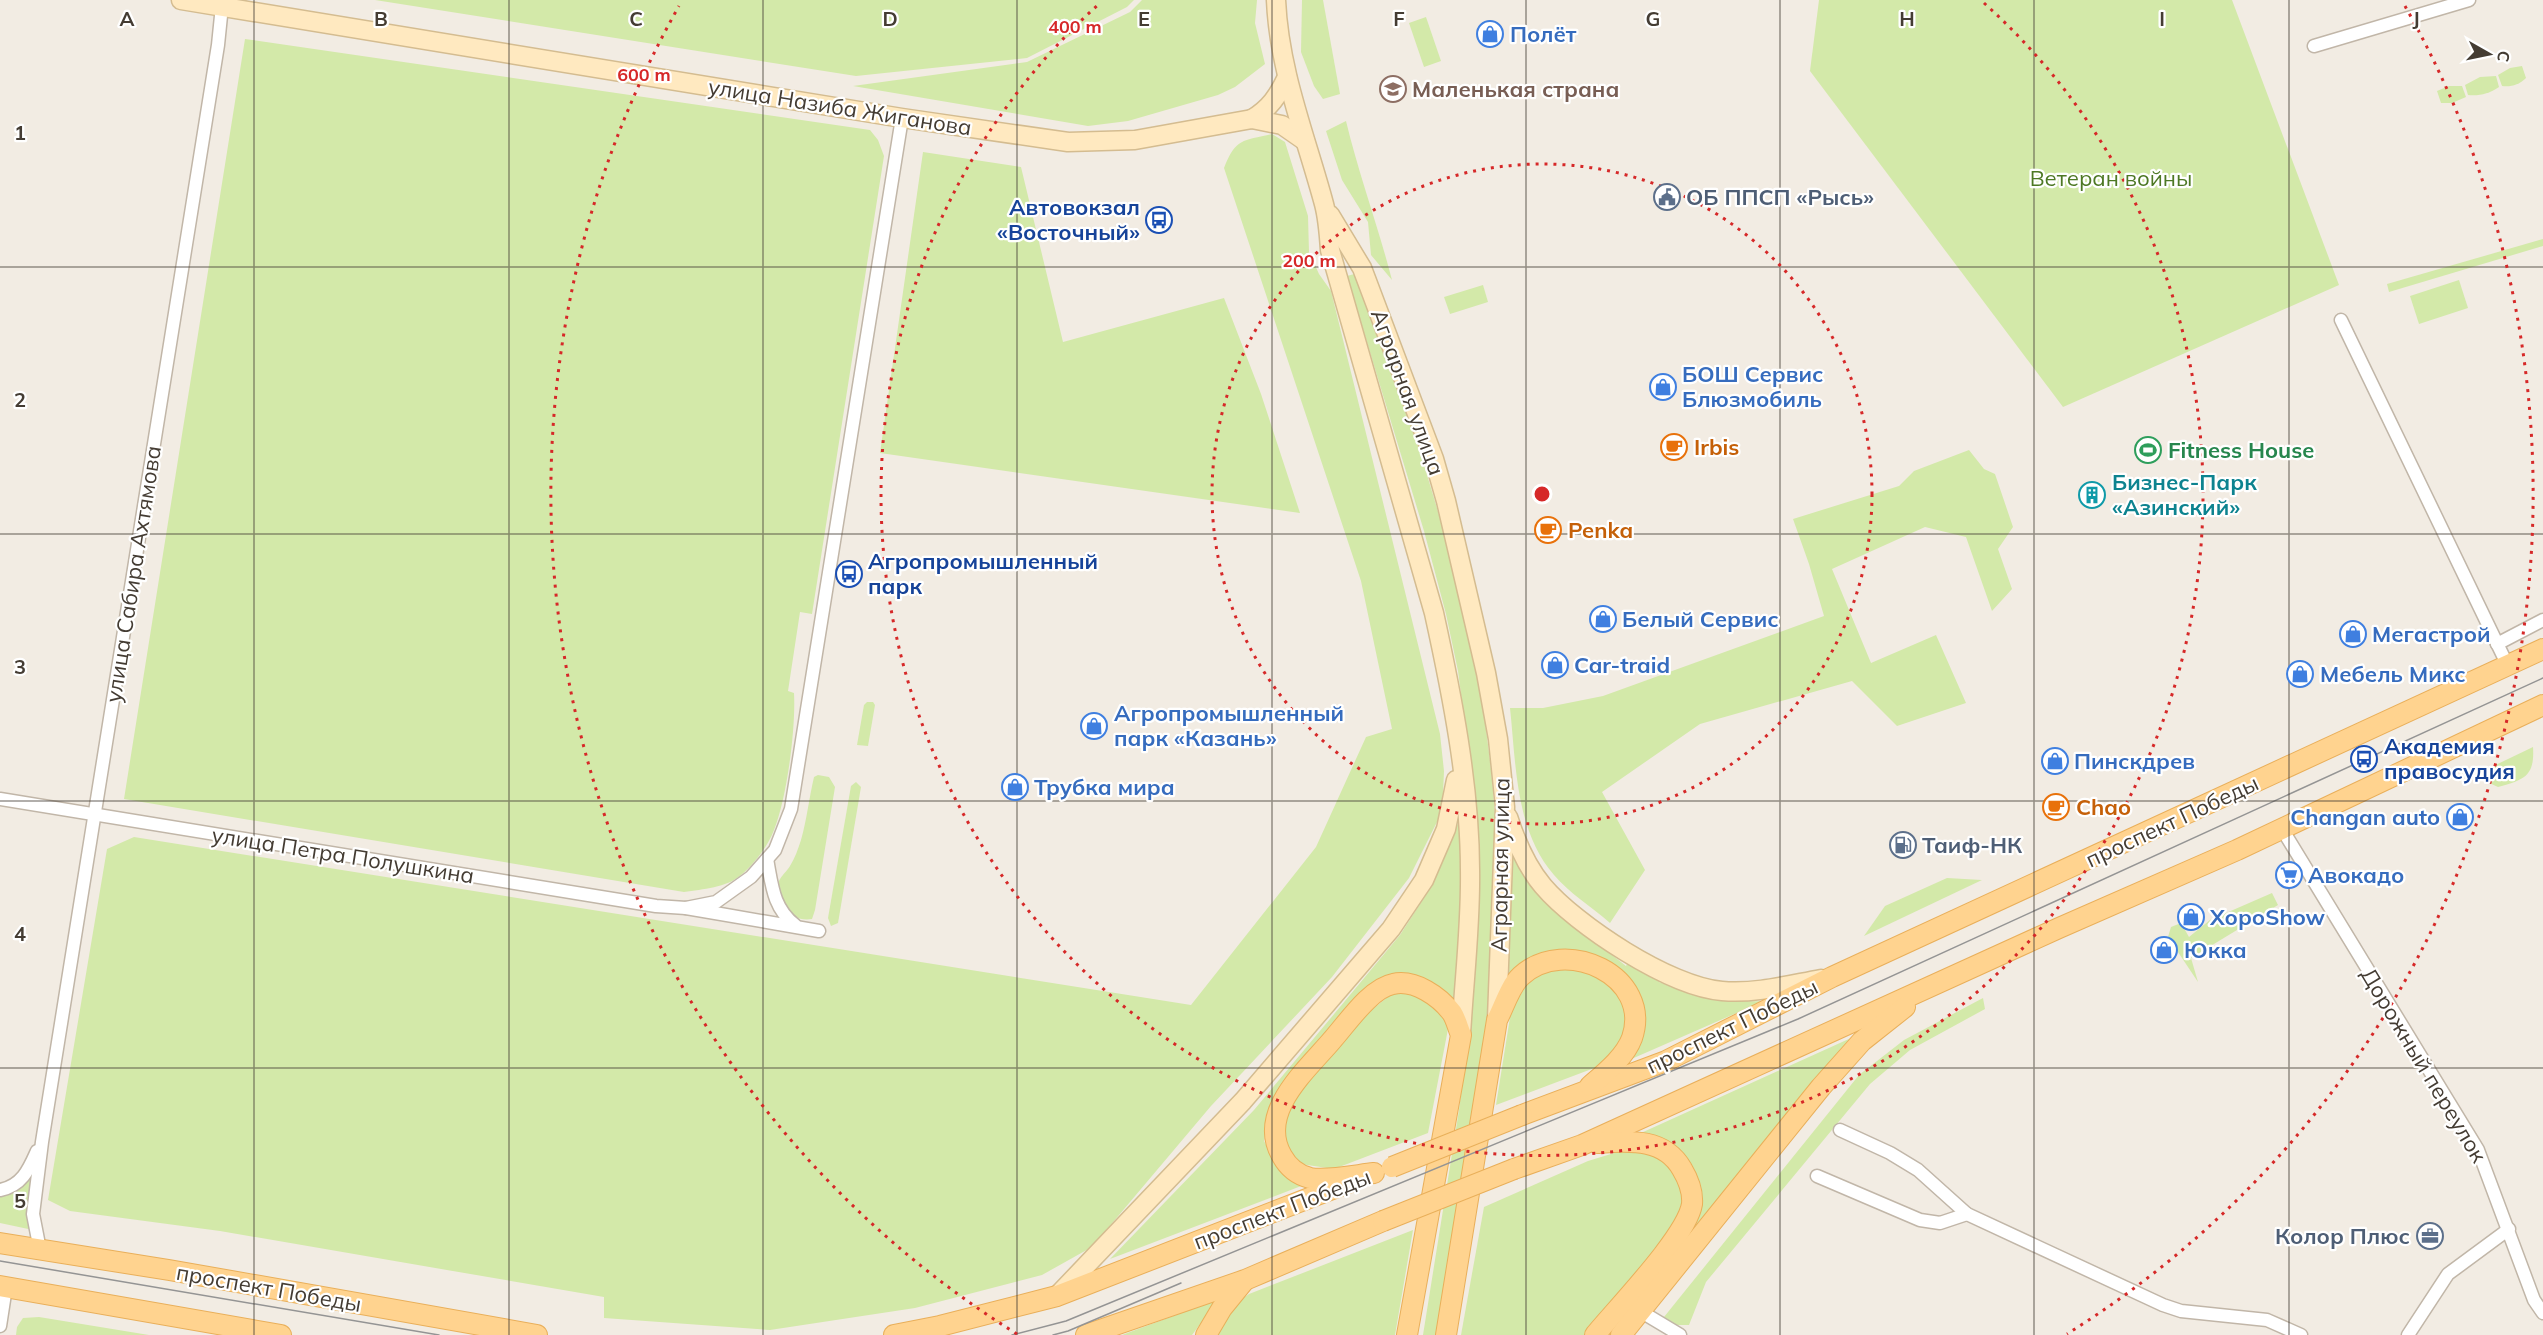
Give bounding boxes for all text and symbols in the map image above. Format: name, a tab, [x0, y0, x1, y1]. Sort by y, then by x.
text: A	[120, 6, 135, 31]
text: B	[374, 6, 388, 31]
text: C	[629, 6, 643, 31]
text: D	[882, 6, 898, 31]
text: E	[1138, 6, 1150, 31]
text: F	[1393, 6, 1405, 31]
text: G	[1646, 6, 1660, 31]
text: H	[1899, 6, 1915, 31]
text: I	[2159, 6, 2165, 31]
text: J	[2412, 6, 2420, 31]
text: 400 m	[1048, 15, 1102, 38]
shop icon: Полёт	[1475, 19, 1505, 49]
place label: Полёт	[1510, 20, 1577, 48]
north arrow	[2459, 24, 2519, 84]
text: С	[2493, 49, 2515, 63]
text: 600 m	[617, 63, 671, 86]
street label: улица Назиба Жиганова	[706, 72, 974, 142]
school or university icon: Маленькая страна	[1378, 74, 1408, 104]
place label: Маленькая страна	[1412, 75, 1619, 103]
text: 1	[14, 120, 26, 145]
park label: Ветеран войны	[2030, 164, 2192, 192]
public building icon: ОБ ППСП «Рысь»	[1652, 182, 1682, 212]
place label: ОБ ППСП «Рысь»	[1686, 183, 1874, 211]
place label: Автовокзал «Восточный»	[997, 193, 1140, 246]
bus stop icon: Автовокзал «Восточный»	[1144, 205, 1174, 235]
text: 200 m	[1282, 249, 1336, 272]
street label: Аграрная улица	[1365, 305, 1451, 479]
place label: БОШ Сервис Блюзмобиль	[1682, 360, 1823, 413]
shop icon: БОШ Сервис Блюзмобиль	[1648, 372, 1678, 402]
text: 2	[14, 387, 26, 412]
cafe icon: Irbis	[1659, 432, 1689, 462]
place label: Irbis	[1694, 433, 1739, 461]
sports icon: Fitness House	[2133, 435, 2163, 465]
place label: Fitness House	[2168, 436, 2314, 464]
street label: улица Сабира Ахтямова	[99, 444, 167, 704]
place label: Бизнес-Парк «Азинский»	[2112, 468, 2257, 521]
building icon: Бизнес-Парк «Азинский»	[2077, 480, 2107, 510]
centre of rings	[1532, 484, 1552, 504]
cafe icon: Penka	[1533, 515, 1563, 545]
place label: Penka	[1568, 516, 1633, 544]
place label: Агропромышленный парк	[868, 547, 1098, 600]
bus stop icon: Агропромышленный парк	[834, 559, 864, 589]
shop icon: Белый Сервис	[1588, 604, 1618, 634]
place label: Белый Сервис	[1622, 605, 1779, 633]
shop icon: Мегастрой	[2338, 619, 2368, 649]
place label: Мегастрой	[2372, 620, 2491, 648]
shop icon: Car-traid	[1540, 650, 1570, 680]
place label: Car-traid	[1574, 651, 1670, 679]
text: 3	[14, 654, 26, 679]
shop icon: Мебель Микс	[2285, 659, 2315, 689]
place label: Мебель Микс	[2320, 660, 2466, 688]
place label: Агропромышленный парк «Казань»	[1114, 699, 1344, 752]
shop icon: Агропромышленный парк «Казань»	[1079, 711, 1109, 741]
place label: Академия правосудия	[2384, 732, 2515, 785]
bus stop icon: Академия правосудия	[2349, 744, 2379, 774]
shop icon: Пинскдрев	[2040, 746, 2070, 776]
place label: Пинскдрев	[2074, 747, 2195, 775]
street label: проспект Победы	[2081, 769, 2263, 873]
shop icon: Трубка мира	[1000, 772, 1030, 802]
place label: Трубка мира	[1034, 773, 1175, 801]
street label: Аграрная улица	[1484, 777, 1516, 953]
cafe icon: Chao	[2041, 792, 2071, 822]
place label: Chao	[2076, 793, 2131, 821]
shop icon: Changan auto	[2445, 802, 2475, 832]
place label: Changan auto	[2290, 803, 2440, 831]
street label: улица Петра Полушкина	[210, 820, 476, 890]
fuel station icon: Таиф-НК	[1888, 830, 1918, 860]
place label: Таиф-НК	[1922, 831, 2023, 859]
supermarket icon: Авокадо	[2274, 860, 2304, 890]
place label: Авокадо	[2308, 861, 2404, 889]
shop icon: ХороShow	[2176, 902, 2206, 932]
place label: ХороShow	[2209, 903, 2325, 931]
text: 4	[14, 921, 26, 946]
shop icon: Юкка	[2149, 935, 2179, 965]
place label: Юкка	[2184, 936, 2247, 964]
street label: Дорожный переулок	[2355, 963, 2493, 1168]
street label: проспект Победы	[1642, 972, 1822, 1080]
street label: проспект Победы	[1189, 1162, 1375, 1256]
text: 5	[14, 1188, 26, 1213]
office icon: Колор Плюс	[2415, 1221, 2445, 1251]
place label: Колор Плюс	[2275, 1222, 2410, 1250]
street label: проспект Победы	[174, 1258, 364, 1318]

